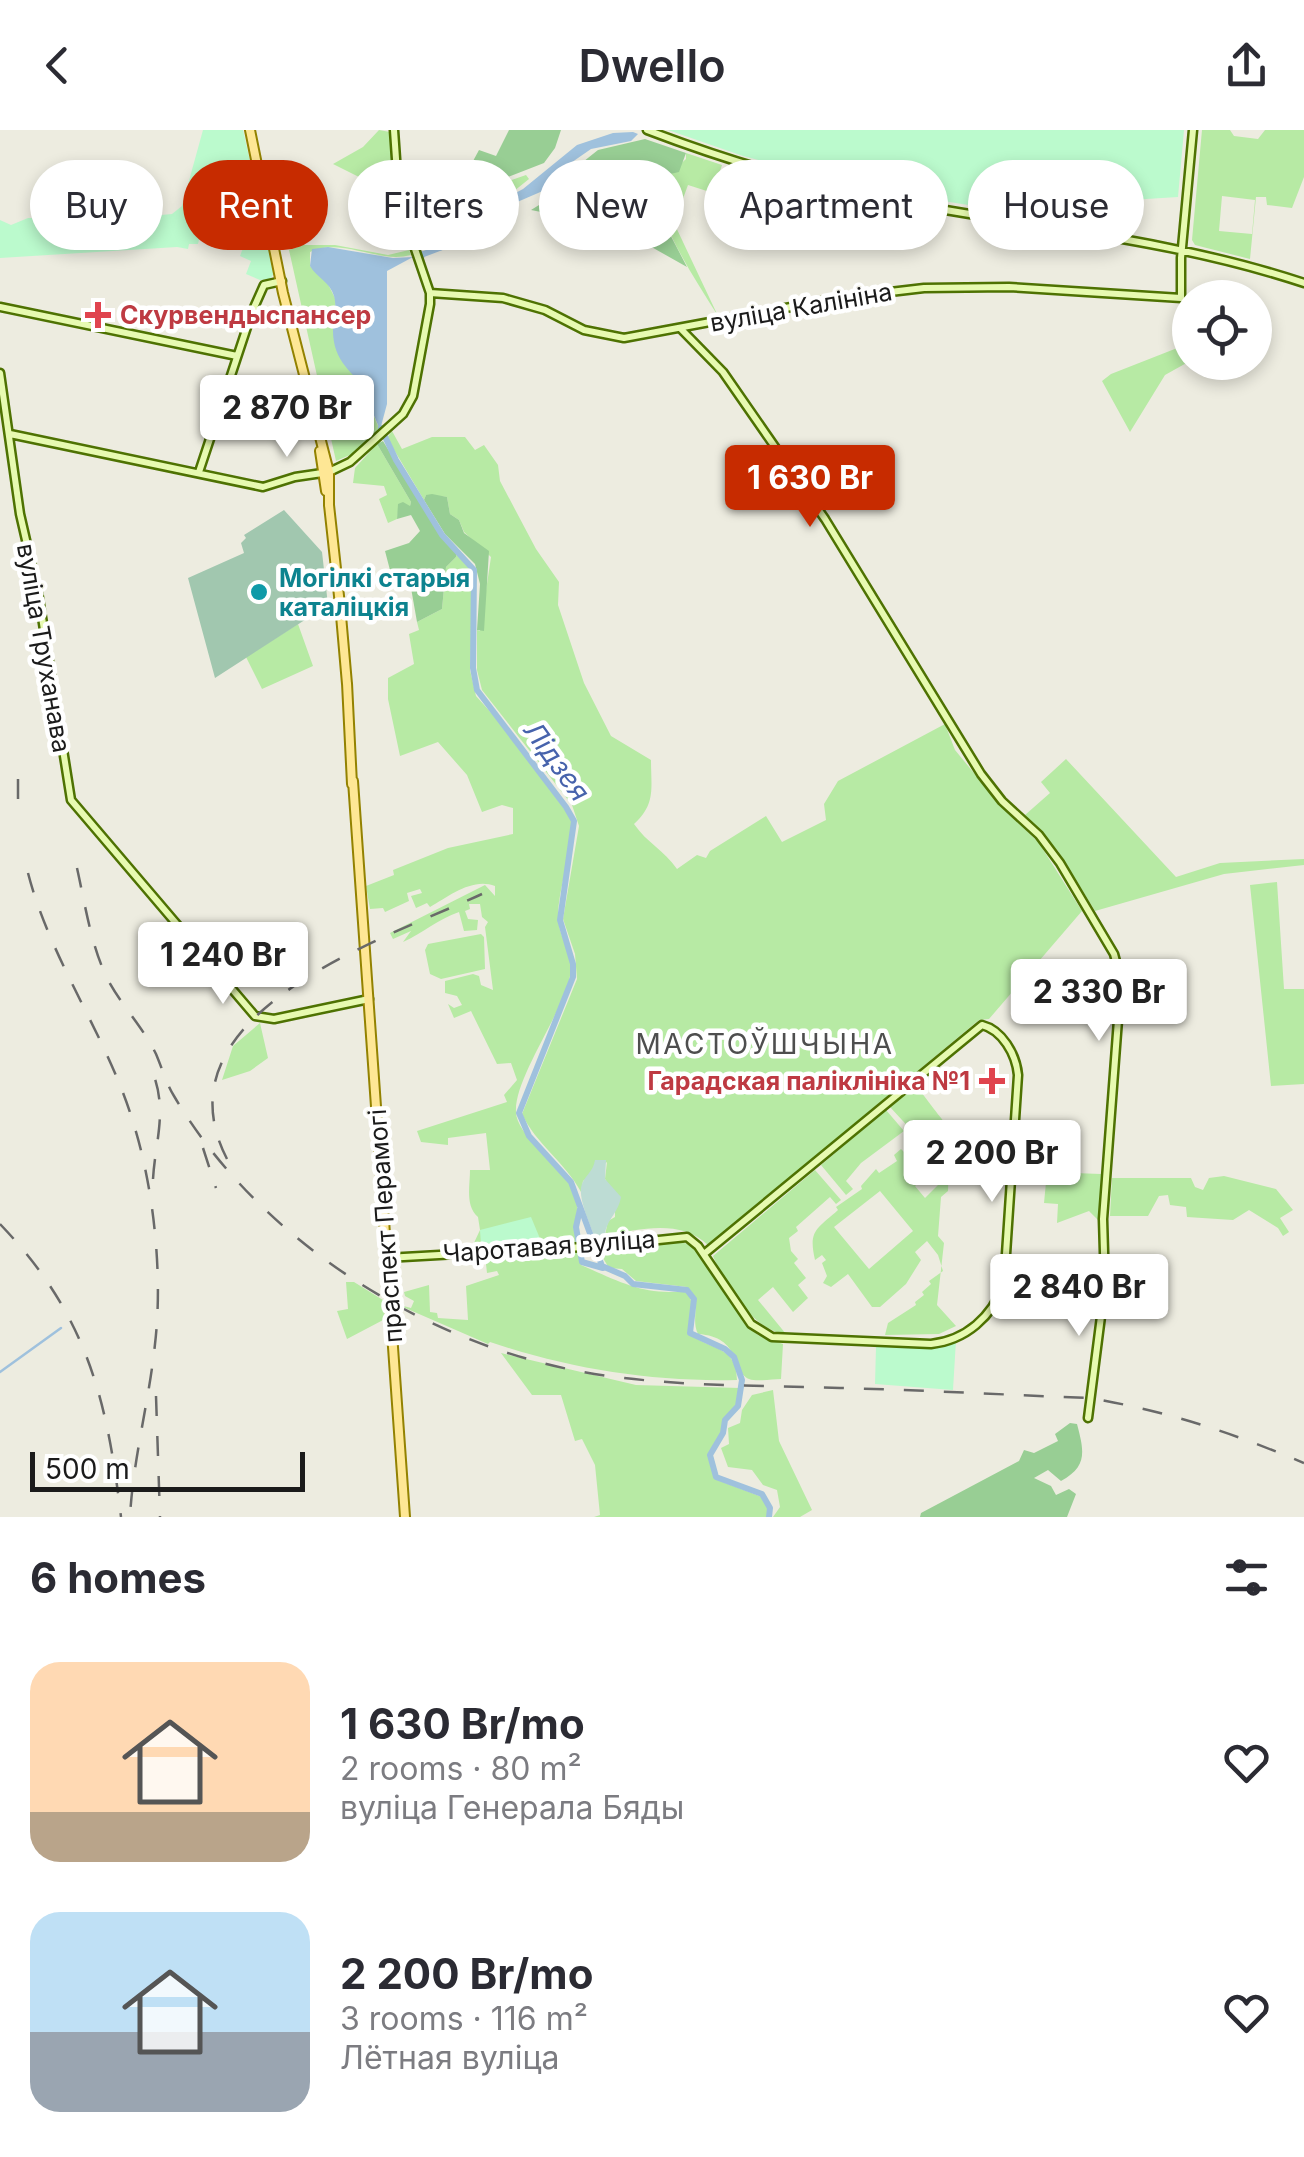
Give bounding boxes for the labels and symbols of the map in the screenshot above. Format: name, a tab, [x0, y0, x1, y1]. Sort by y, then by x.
street label: вуліца Калініна	[708, 276, 894, 338]
place label: Скурвендыспансер	[120, 300, 371, 330]
marker: Скурвендыспансер	[85, 302, 111, 328]
pin: 2 870 Br	[184, 375, 390, 460]
pin: 1 630 Br	[707, 445, 913, 530]
street label: вуліца Труханава	[11, 541, 77, 755]
place label: Могілкі старыя каталіцкія	[279, 563, 470, 622]
marker: Могілкі старыя каталіцкія	[248, 581, 270, 603]
water label: Лідзея	[517, 714, 597, 808]
pin: 1 240 Br	[120, 922, 326, 1007]
pin: 2 330 Br	[996, 959, 1202, 1044]
district label: МАСТОЎШЧЫНА	[635, 1026, 895, 1061]
place label: Гарадская паліклініка №1	[648, 1066, 970, 1096]
marker: Гарадская паліклініка №1	[979, 1068, 1005, 1094]
street label: праспект Перамогі	[362, 1108, 408, 1344]
pin: 2 200 Br	[889, 1120, 1095, 1205]
street label: Чаротавая вуліца	[442, 1224, 656, 1268]
pin: 2 840 Br	[976, 1254, 1182, 1339]
scale bar	[30, 1447, 305, 1492]

